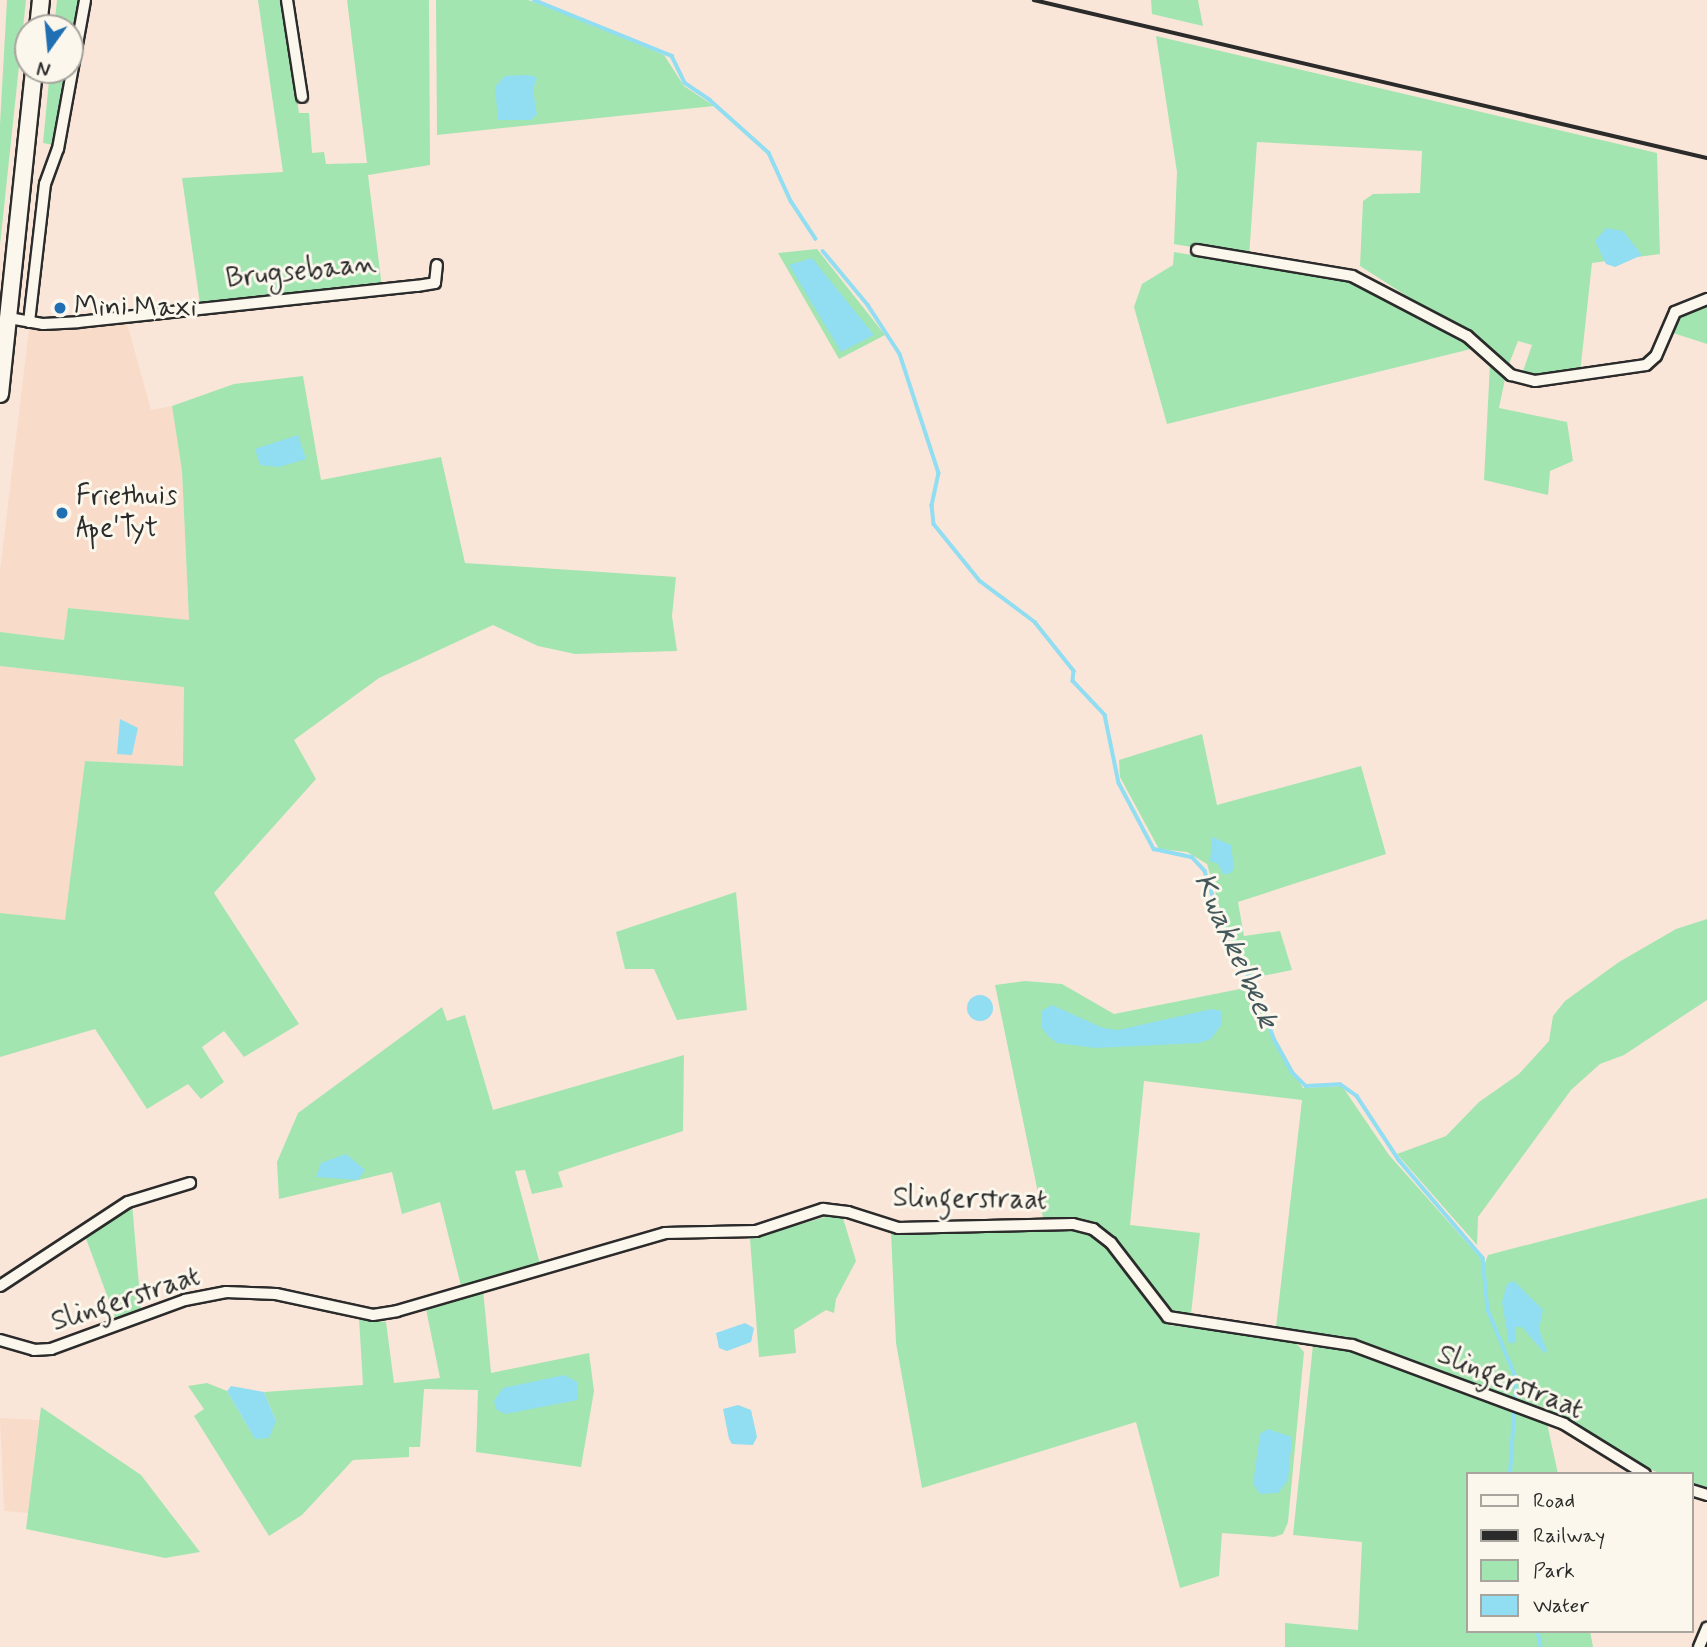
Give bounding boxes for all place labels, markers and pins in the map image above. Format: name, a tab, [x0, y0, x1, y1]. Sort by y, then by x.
place label: Mini Maxi	[74, 291, 194, 325]
marker: Mini Maxi	[52, 300, 68, 316]
place label: Friethuis Ape'Tyt	[76, 480, 177, 546]
marker: Friethuis Ape'Tyt	[54, 505, 70, 521]

